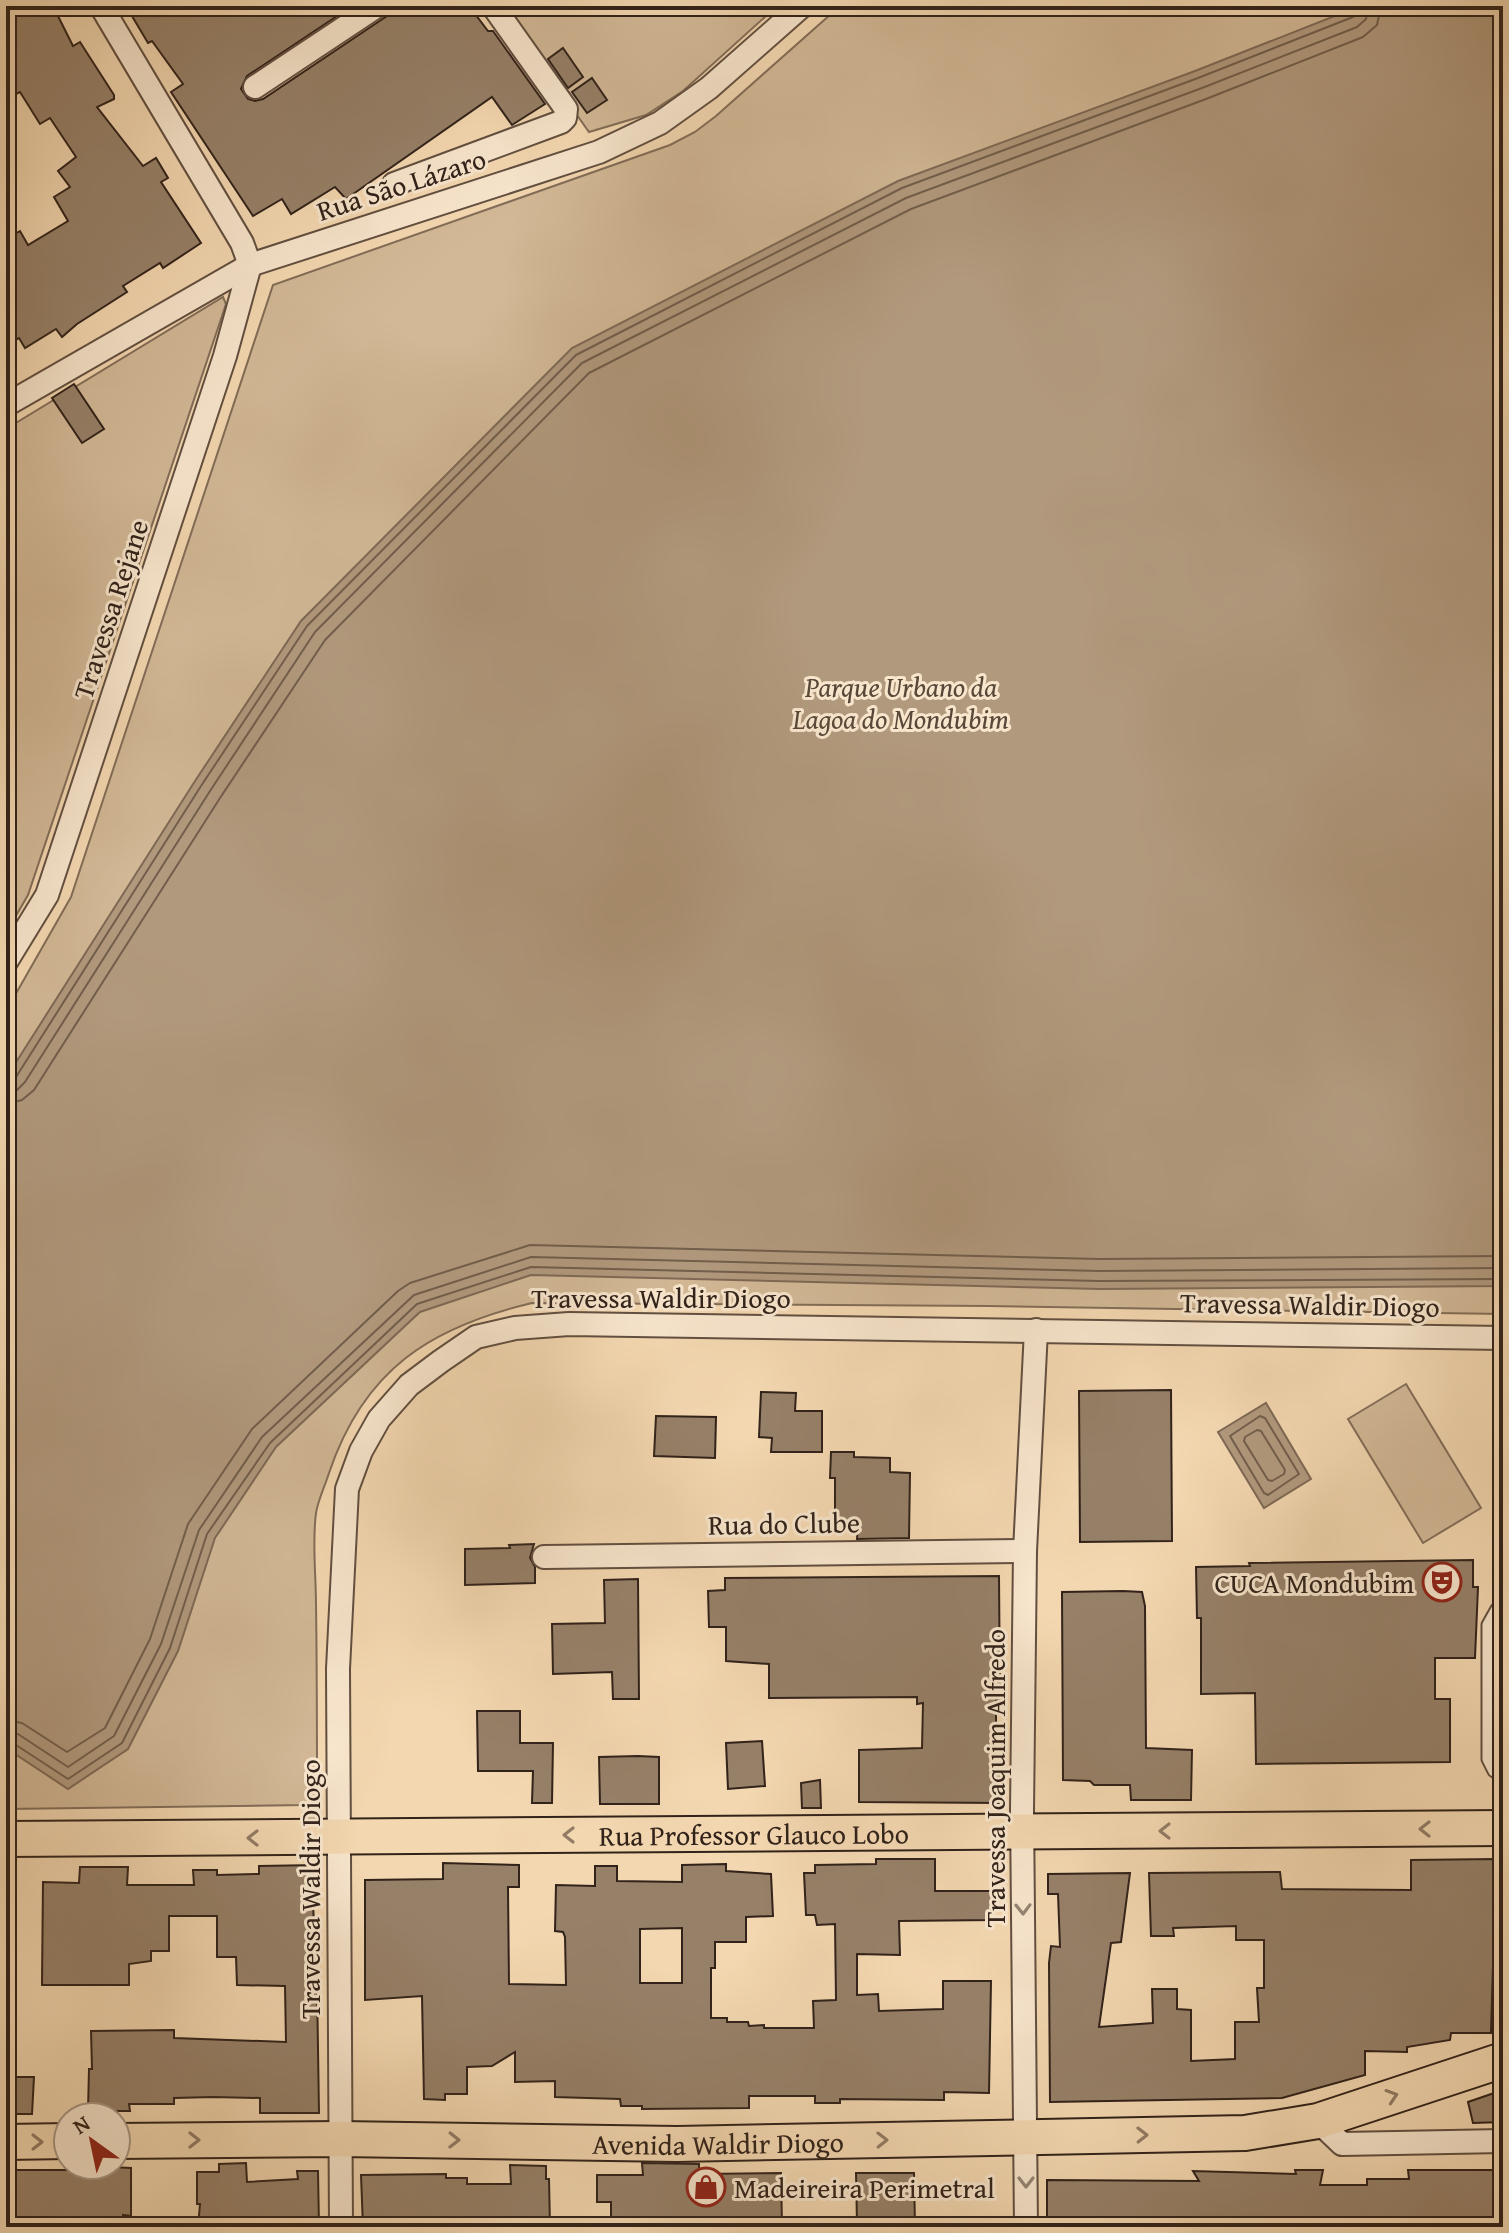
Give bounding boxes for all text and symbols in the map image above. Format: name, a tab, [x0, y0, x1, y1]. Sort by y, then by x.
street label: Rua São Lázaro	[311, 137, 491, 231]
street label: Travessa Rejane	[62, 514, 158, 704]
park label: Parque Urbano da Lagoa do Mondubim	[792, 666, 1009, 739]
street label: Travessa Waldir Diogo	[531, 1277, 791, 1318]
street label: Travessa Waldir Diogo	[1180, 1281, 1440, 1327]
street label: Rua do Clube	[708, 1501, 860, 1545]
theatre icon: CUCA Mondubim	[1421, 1561, 1463, 1603]
place label: CUCA Mondubim	[1215, 1562, 1414, 1603]
street label: Travessa Joaquim Alfredo	[974, 1629, 1015, 1927]
street label: Travessa Waldir Diogo	[289, 1759, 330, 2019]
street label: Rua Professor Glauco Lobo	[599, 1812, 909, 1855]
one-way arrow	[1418, 1820, 1431, 1837]
one-way arrow	[1158, 1822, 1171, 1840]
one-way arrow	[562, 1826, 575, 1844]
one-way arrow	[246, 1829, 259, 1847]
one-way arrow	[1015, 1903, 1032, 1916]
one-way arrow	[1385, 2090, 1399, 2106]
north arrow	[52, 2101, 132, 2181]
text: N	[66, 2107, 96, 2142]
street label: Avenida Waldir Diogo	[592, 2120, 844, 2165]
one-way arrow	[1136, 2126, 1149, 2144]
one-way arrow	[876, 2131, 889, 2149]
one-way arrow	[188, 2132, 201, 2149]
one-way arrow	[448, 2132, 461, 2149]
one-way arrow	[31, 2133, 44, 2150]
shop icon: Madeireira Perimetral	[685, 2166, 727, 2208]
place label: Madeireira Perimetral	[734, 2167, 995, 2208]
one-way arrow	[1017, 2176, 1035, 2189]

